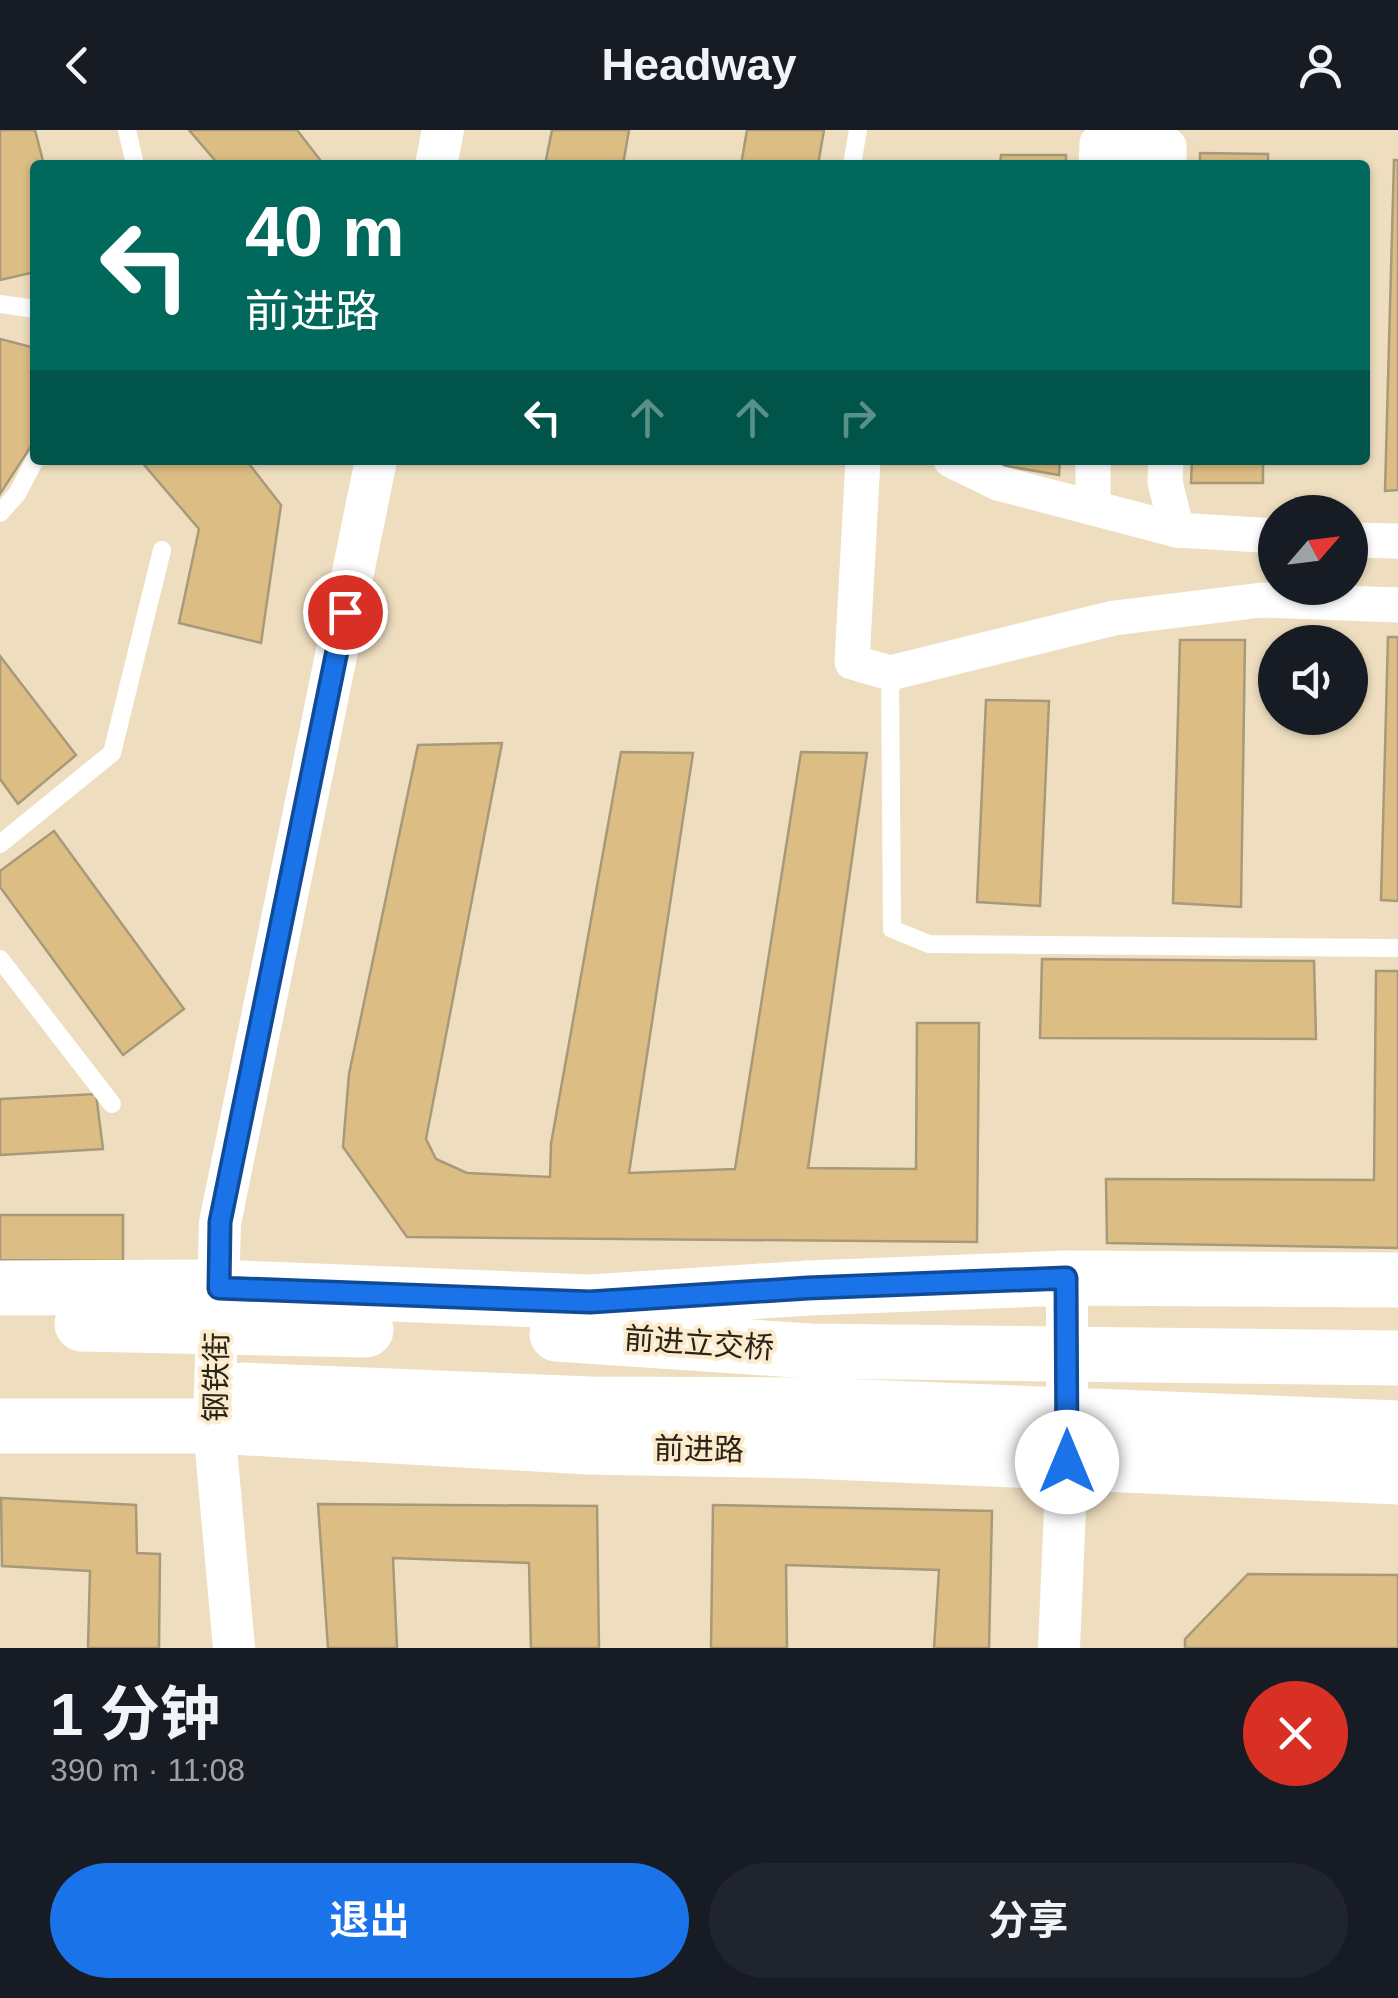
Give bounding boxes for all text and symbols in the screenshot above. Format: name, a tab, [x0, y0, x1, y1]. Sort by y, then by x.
icon: back	[50, 38, 105, 93]
icon: person	[1293, 38, 1348, 93]
text: Headway	[601, 39, 797, 90]
text: 40 m	[245, 193, 405, 271]
icon: left	[80, 200, 210, 330]
text: 前进路	[245, 286, 380, 337]
icon: left	[515, 390, 570, 445]
icon: ahead	[620, 390, 675, 445]
icon: ahead	[725, 390, 780, 445]
icon: right	[830, 390, 885, 445]
north arrow	[1258, 495, 1368, 605]
map controls	[1258, 495, 1368, 735]
pin	[303, 570, 388, 655]
icon: arrive	[318, 585, 373, 640]
button: sound	[1258, 625, 1368, 735]
street label: 前进立交桥	[623, 1321, 775, 1365]
street label: 钢铁街	[199, 1332, 233, 1422]
position arrow	[1015, 1410, 1119, 1514]
street label: 前进路	[654, 1432, 744, 1466]
text: 1 分钟	[50, 1681, 220, 1748]
button: close	[1243, 1681, 1348, 1786]
text: 390 m · 11:08	[50, 1752, 245, 1788]
button: 退出	[50, 1863, 689, 1978]
button: 分享	[709, 1863, 1348, 1978]

